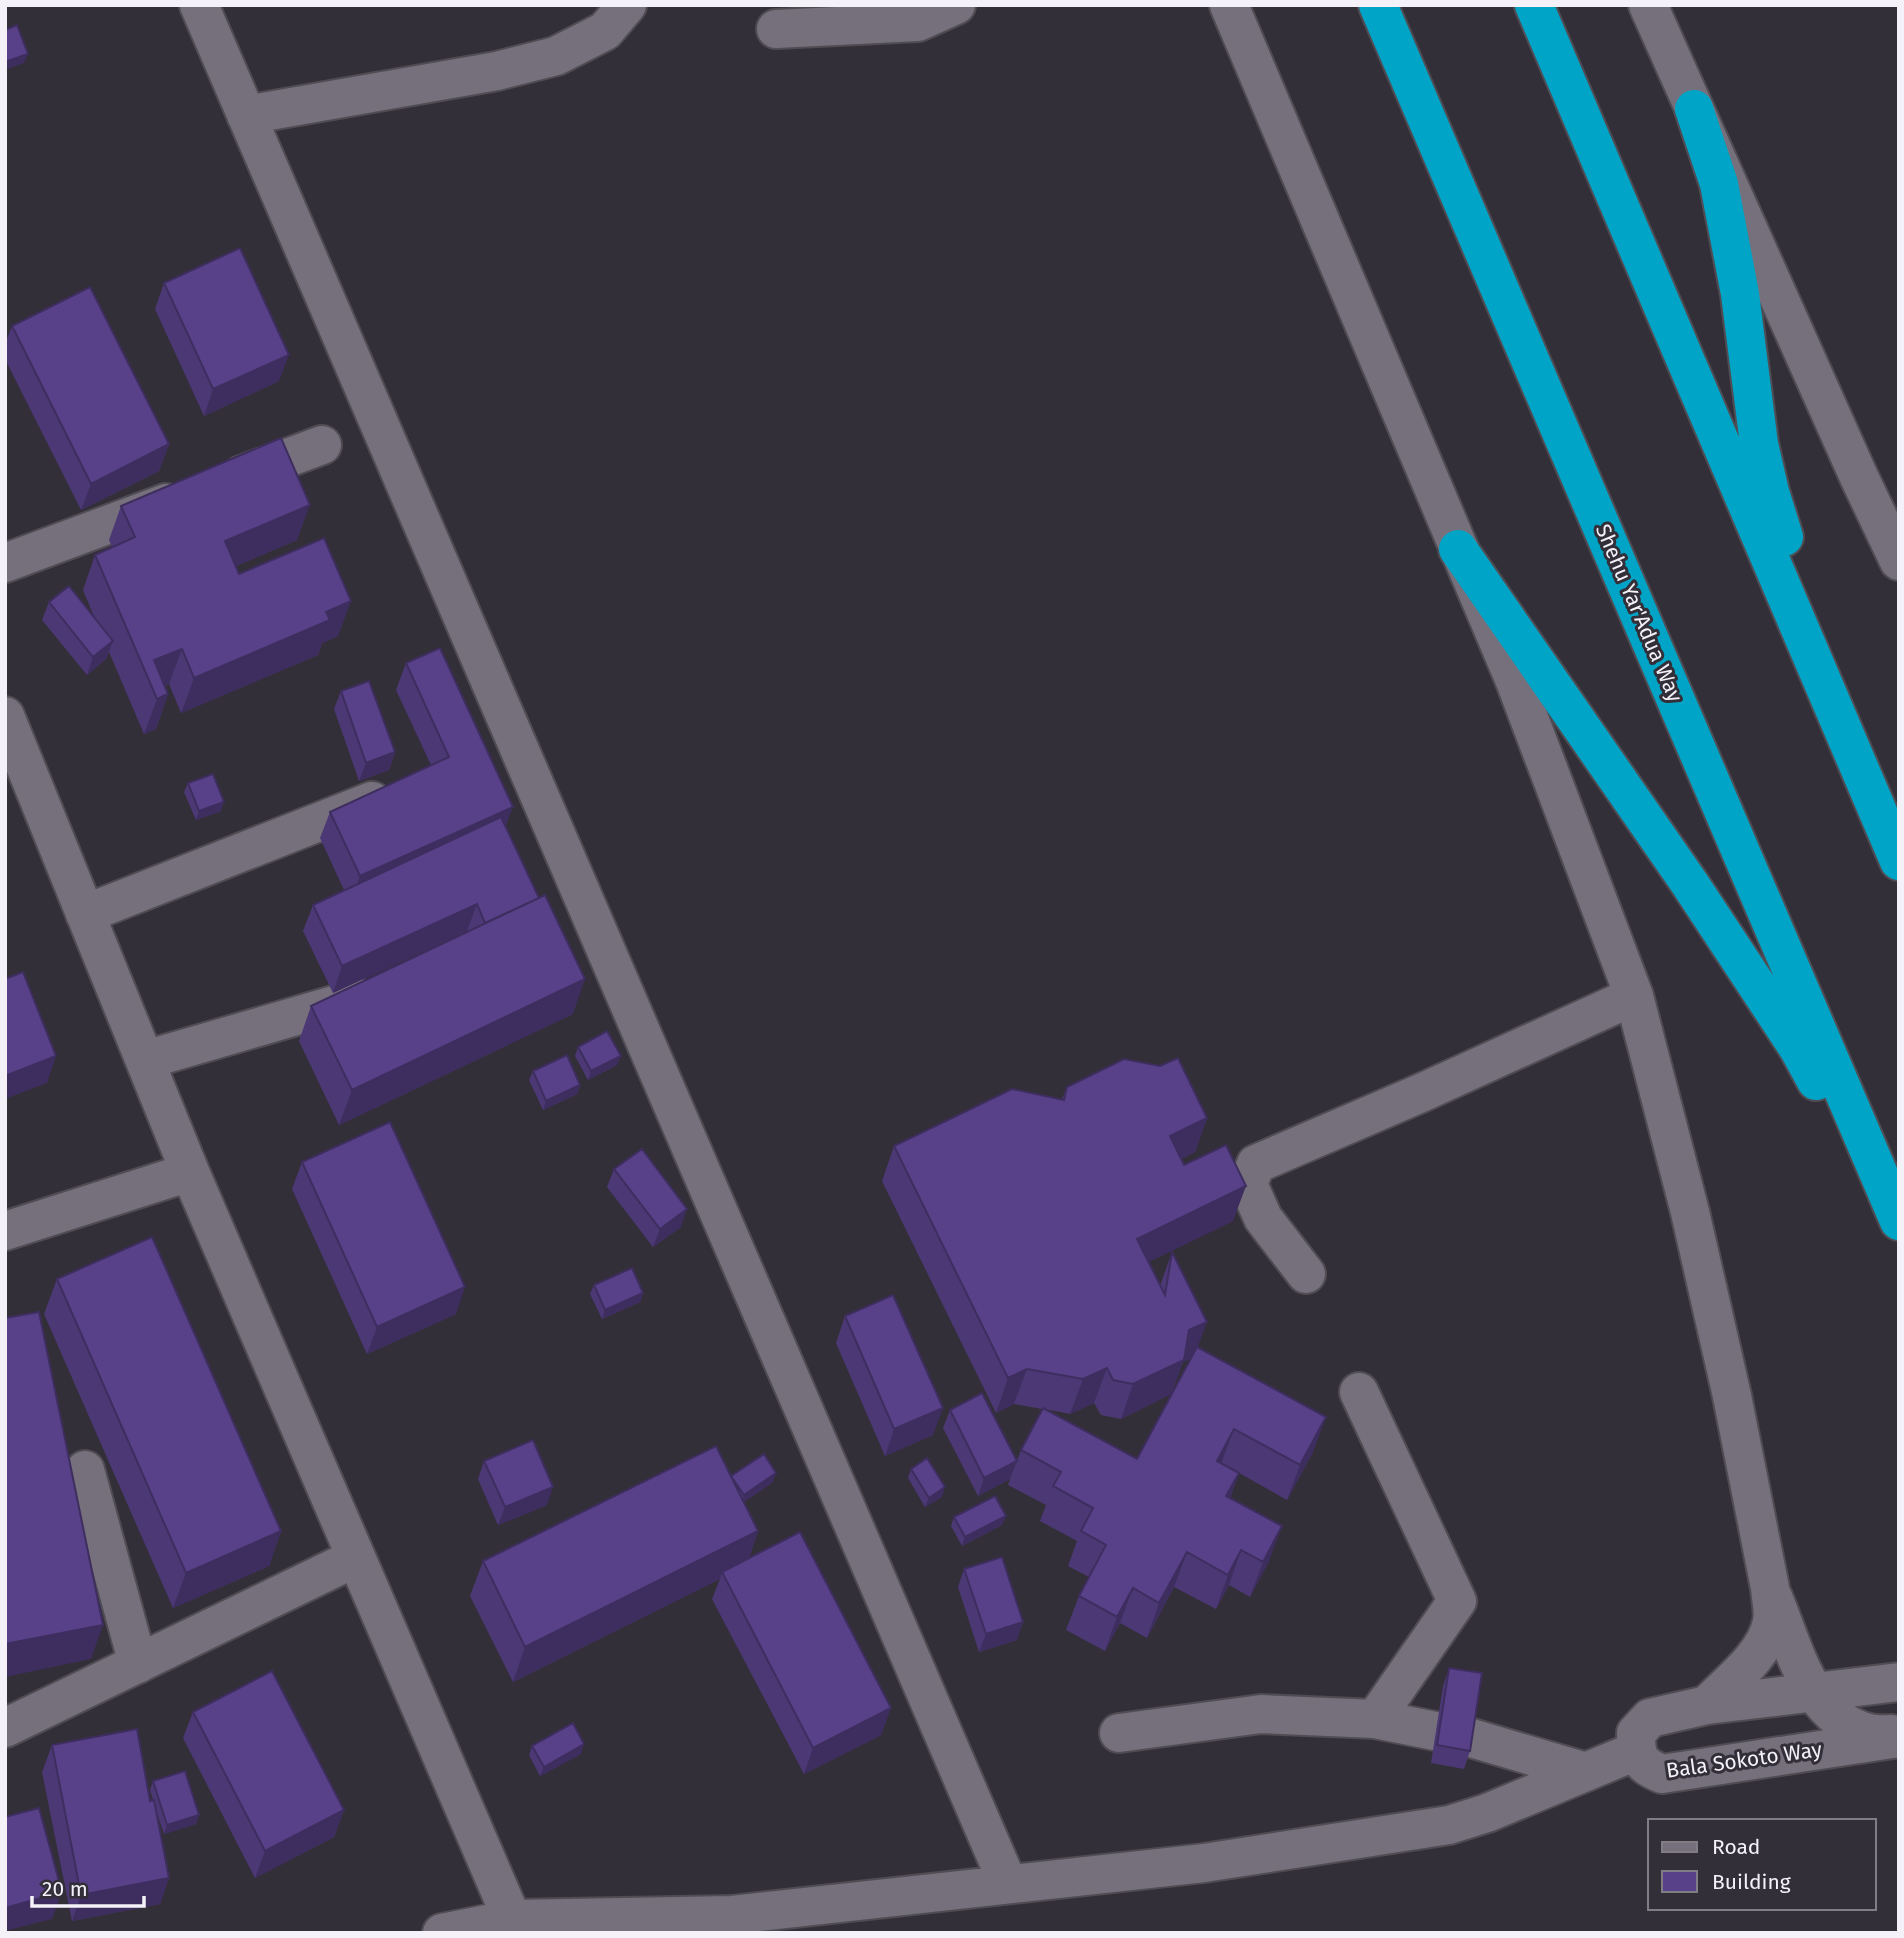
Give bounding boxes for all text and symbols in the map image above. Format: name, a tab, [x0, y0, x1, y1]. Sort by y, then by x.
street label: Shehu Yar'Adua Way	[1590, 520, 1688, 706]
street label: Bala Sokoto Way	[1665, 1736, 1824, 1784]
legend	[1648, 1819, 1876, 1910]
text: Road	[1712, 1834, 1760, 1860]
scale bar	[32, 1864, 144, 1908]
text: Building	[1712, 1869, 1791, 1895]
text: 20 m	[42, 1876, 88, 1902]

